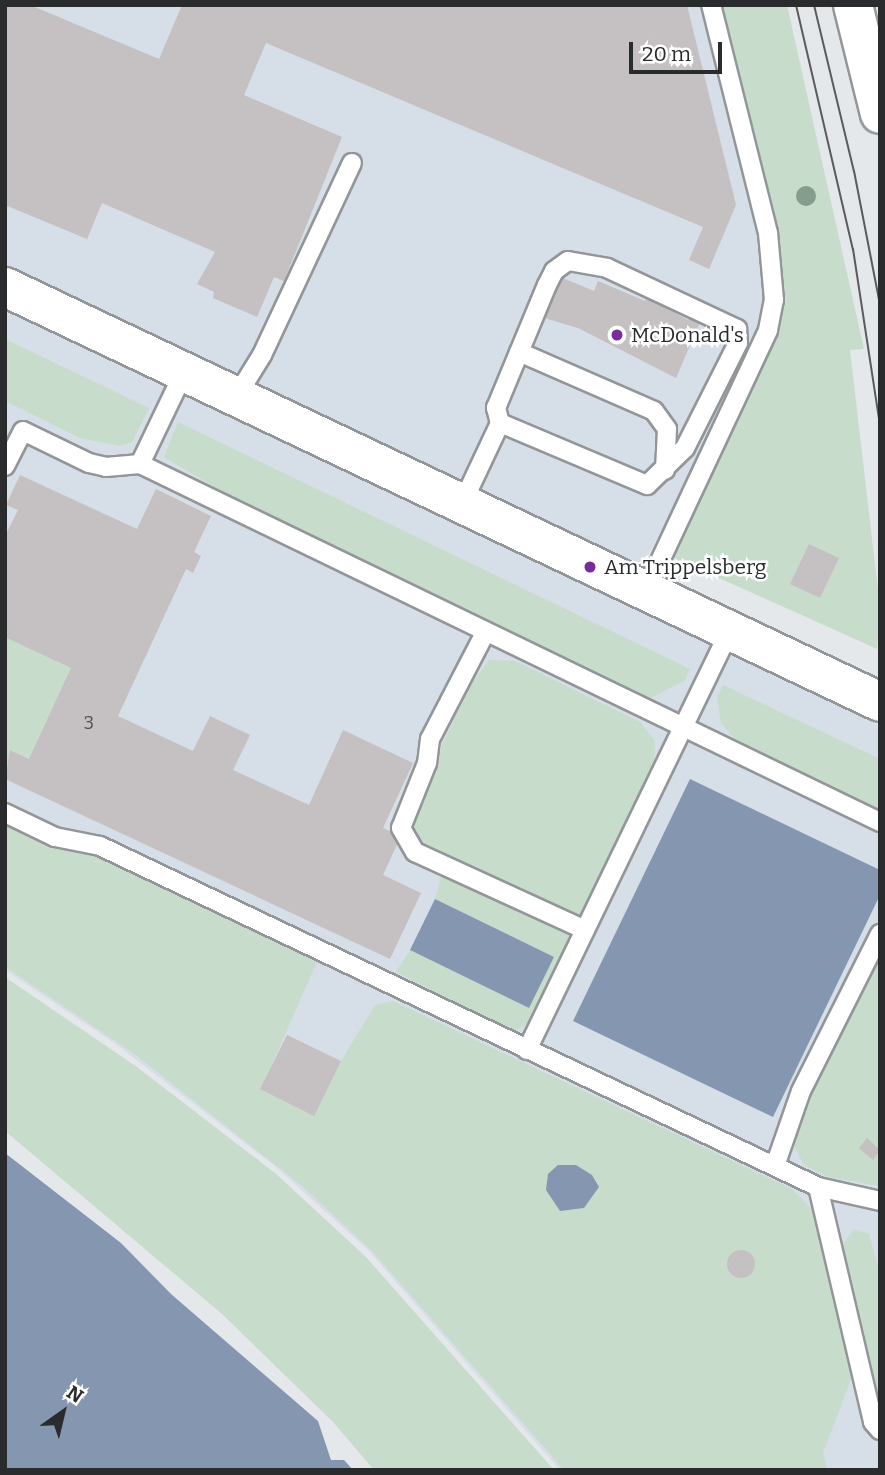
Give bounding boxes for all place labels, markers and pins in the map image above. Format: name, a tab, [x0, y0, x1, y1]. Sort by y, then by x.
place label: McDonald's	[631, 322, 744, 348]
marker: McDonald's	[609, 327, 625, 343]
place label: Am Trippelsberg	[604, 554, 767, 580]
marker: Am Trippelsberg	[582, 559, 598, 575]

